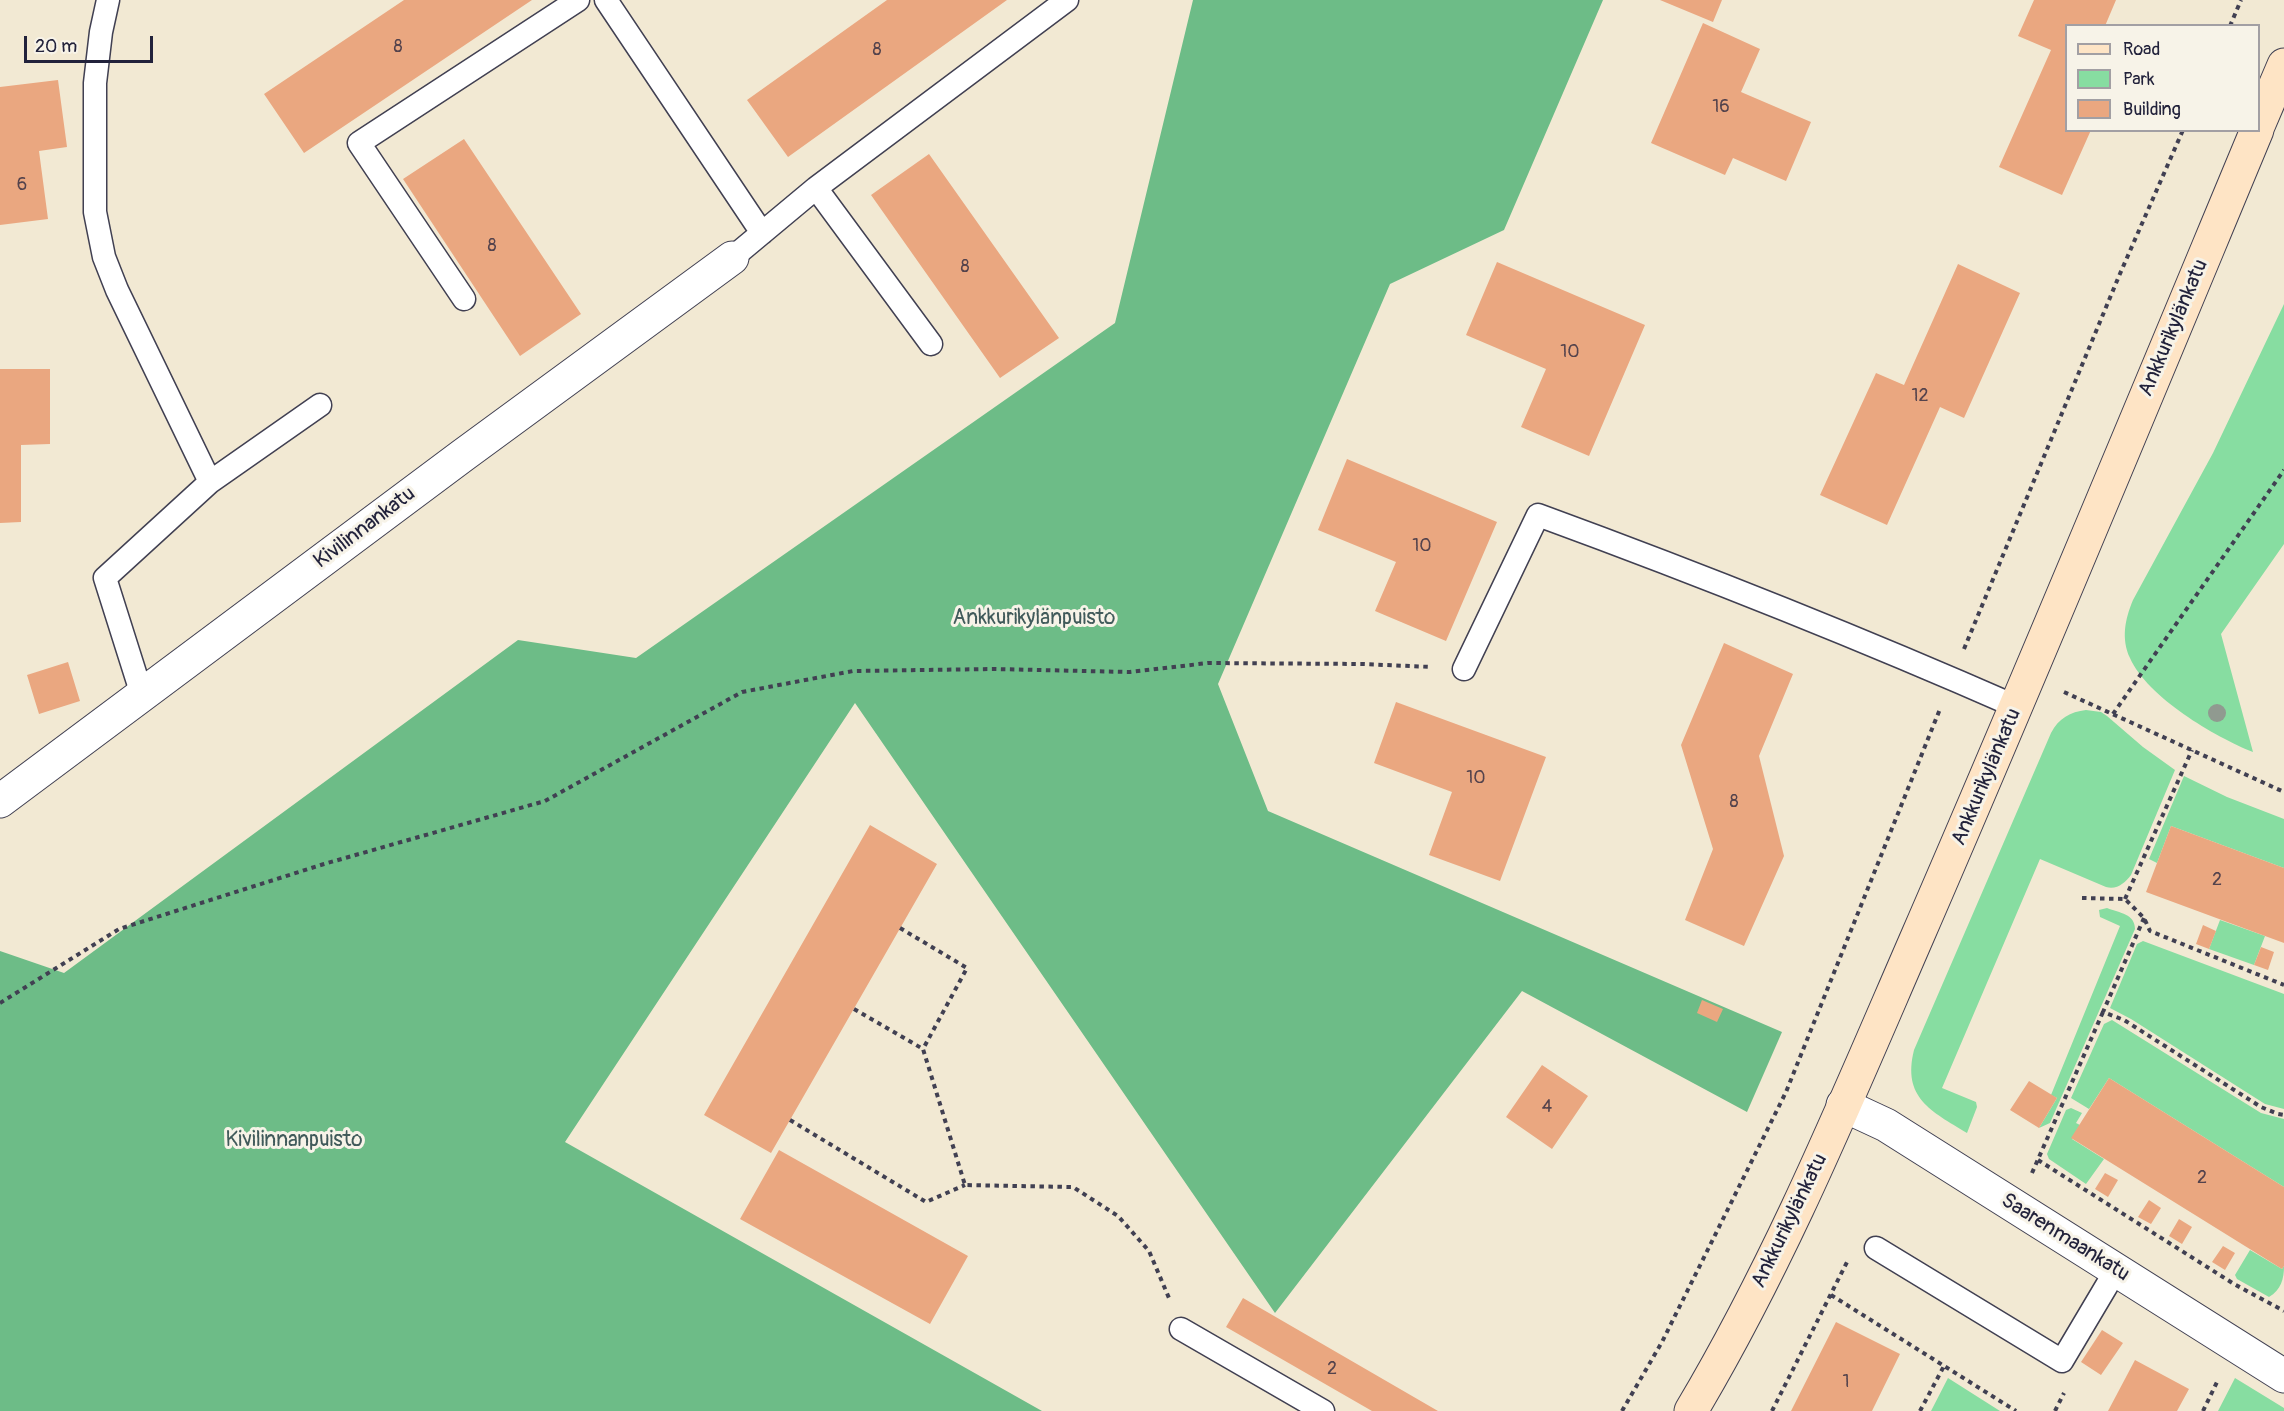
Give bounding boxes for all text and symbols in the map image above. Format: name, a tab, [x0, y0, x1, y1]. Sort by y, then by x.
scale bar	[27, 24, 156, 62]
legend	[2065, 24, 2260, 132]
text: 20 m	[35, 35, 77, 58]
house number: 8	[393, 36, 403, 58]
text: Road	[2123, 38, 2160, 61]
house number: 8	[872, 39, 882, 61]
text: Park	[2123, 68, 2155, 91]
house number: 16	[1712, 96, 1730, 118]
text: Building	[2123, 98, 2181, 121]
house number: 6	[17, 174, 27, 196]
house number: 8	[487, 235, 497, 257]
house number: 8	[960, 256, 970, 278]
street label: Ankkurikylänkatu	[2134, 256, 2214, 400]
house number: 10	[1560, 341, 1580, 363]
house number: 12	[1911, 385, 1929, 407]
street label: Kivilinnankatu	[309, 482, 421, 574]
house number: 10	[1412, 535, 1432, 557]
park label: Ankkurikylänpuisto	[953, 606, 1115, 632]
street label: Ankkurikylänkatu	[1947, 705, 2027, 849]
house number: 10	[1466, 767, 1486, 789]
house number: 8	[1729, 791, 1739, 813]
house number: 2	[2212, 869, 2222, 891]
house number: 4	[1542, 1096, 1552, 1118]
park label: Kivilinnanpuisto	[226, 1128, 362, 1154]
street label: Ankkurikylänkatu	[1747, 1150, 1833, 1292]
house number: 2	[2197, 1167, 2207, 1189]
street label: Saarenmaankatu	[1996, 1188, 2134, 1288]
house number: 2	[1327, 1358, 1337, 1380]
house number: 1	[1842, 1371, 1850, 1393]

